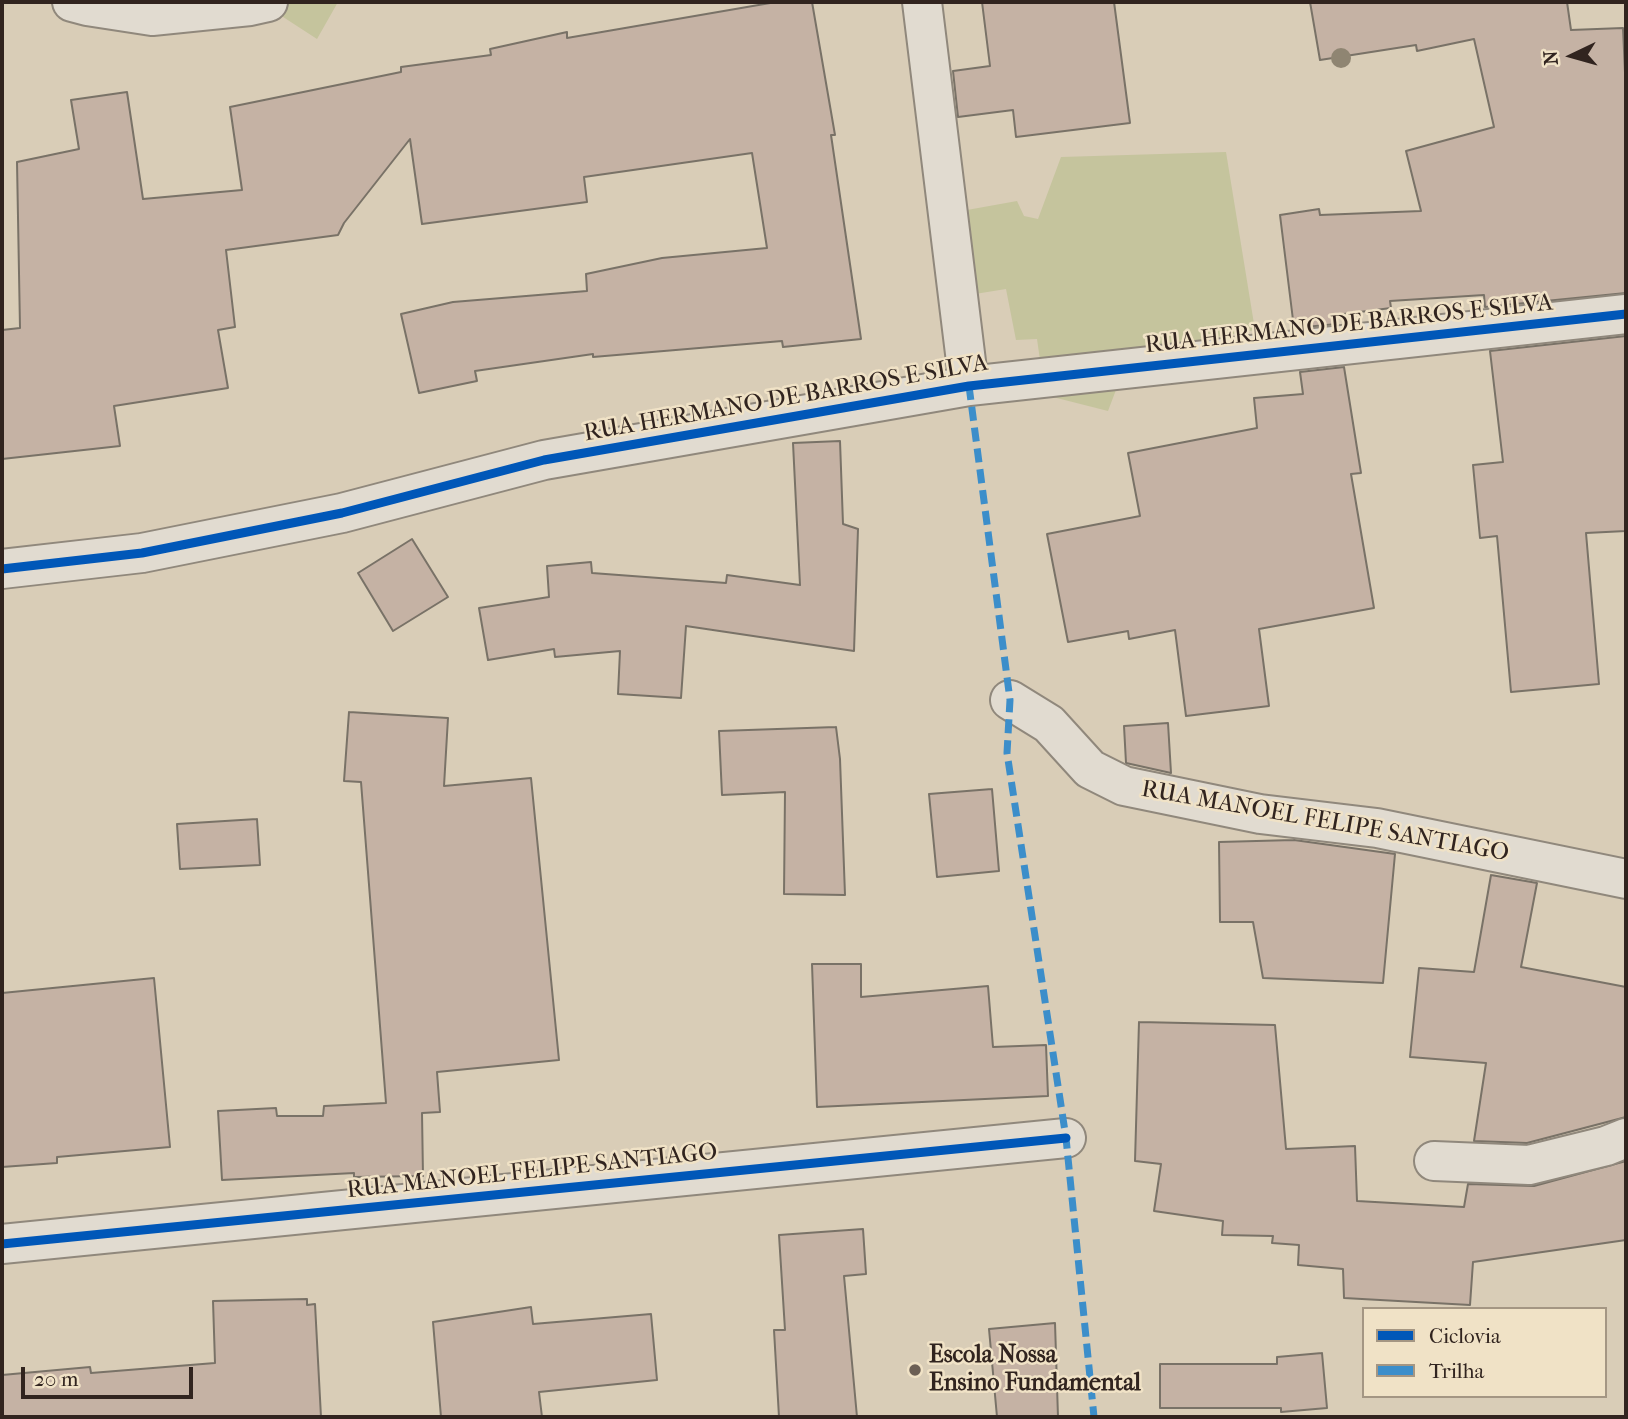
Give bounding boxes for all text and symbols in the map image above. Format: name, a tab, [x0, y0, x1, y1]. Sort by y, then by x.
north arrow	[1537, 21, 1607, 91]
text: N	[1539, 50, 1563, 66]
street label: RUA HERMANO DE BARROS E SILVA	[1144, 289, 1554, 361]
street label: RUA HERMANO DE BARROS E SILVA	[582, 349, 990, 449]
street label: RUA MANOEL FELIPE SANTIAGO	[1139, 775, 1511, 869]
street label: RUA MANOEL FELIPE SANTIAGO	[345, 1138, 719, 1206]
legend	[1362, 1307, 1607, 1398]
text: Ciclovia	[1429, 1324, 1501, 1348]
place label: Escola Nossa Ensino Fundamental	[929, 1342, 1141, 1398]
scale bar	[24, 1352, 196, 1396]
text: Trilha	[1429, 1359, 1484, 1383]
marker: Escola Nossa Ensino Fundamental	[907, 1362, 923, 1378]
text: 20 m	[34, 1367, 78, 1391]

